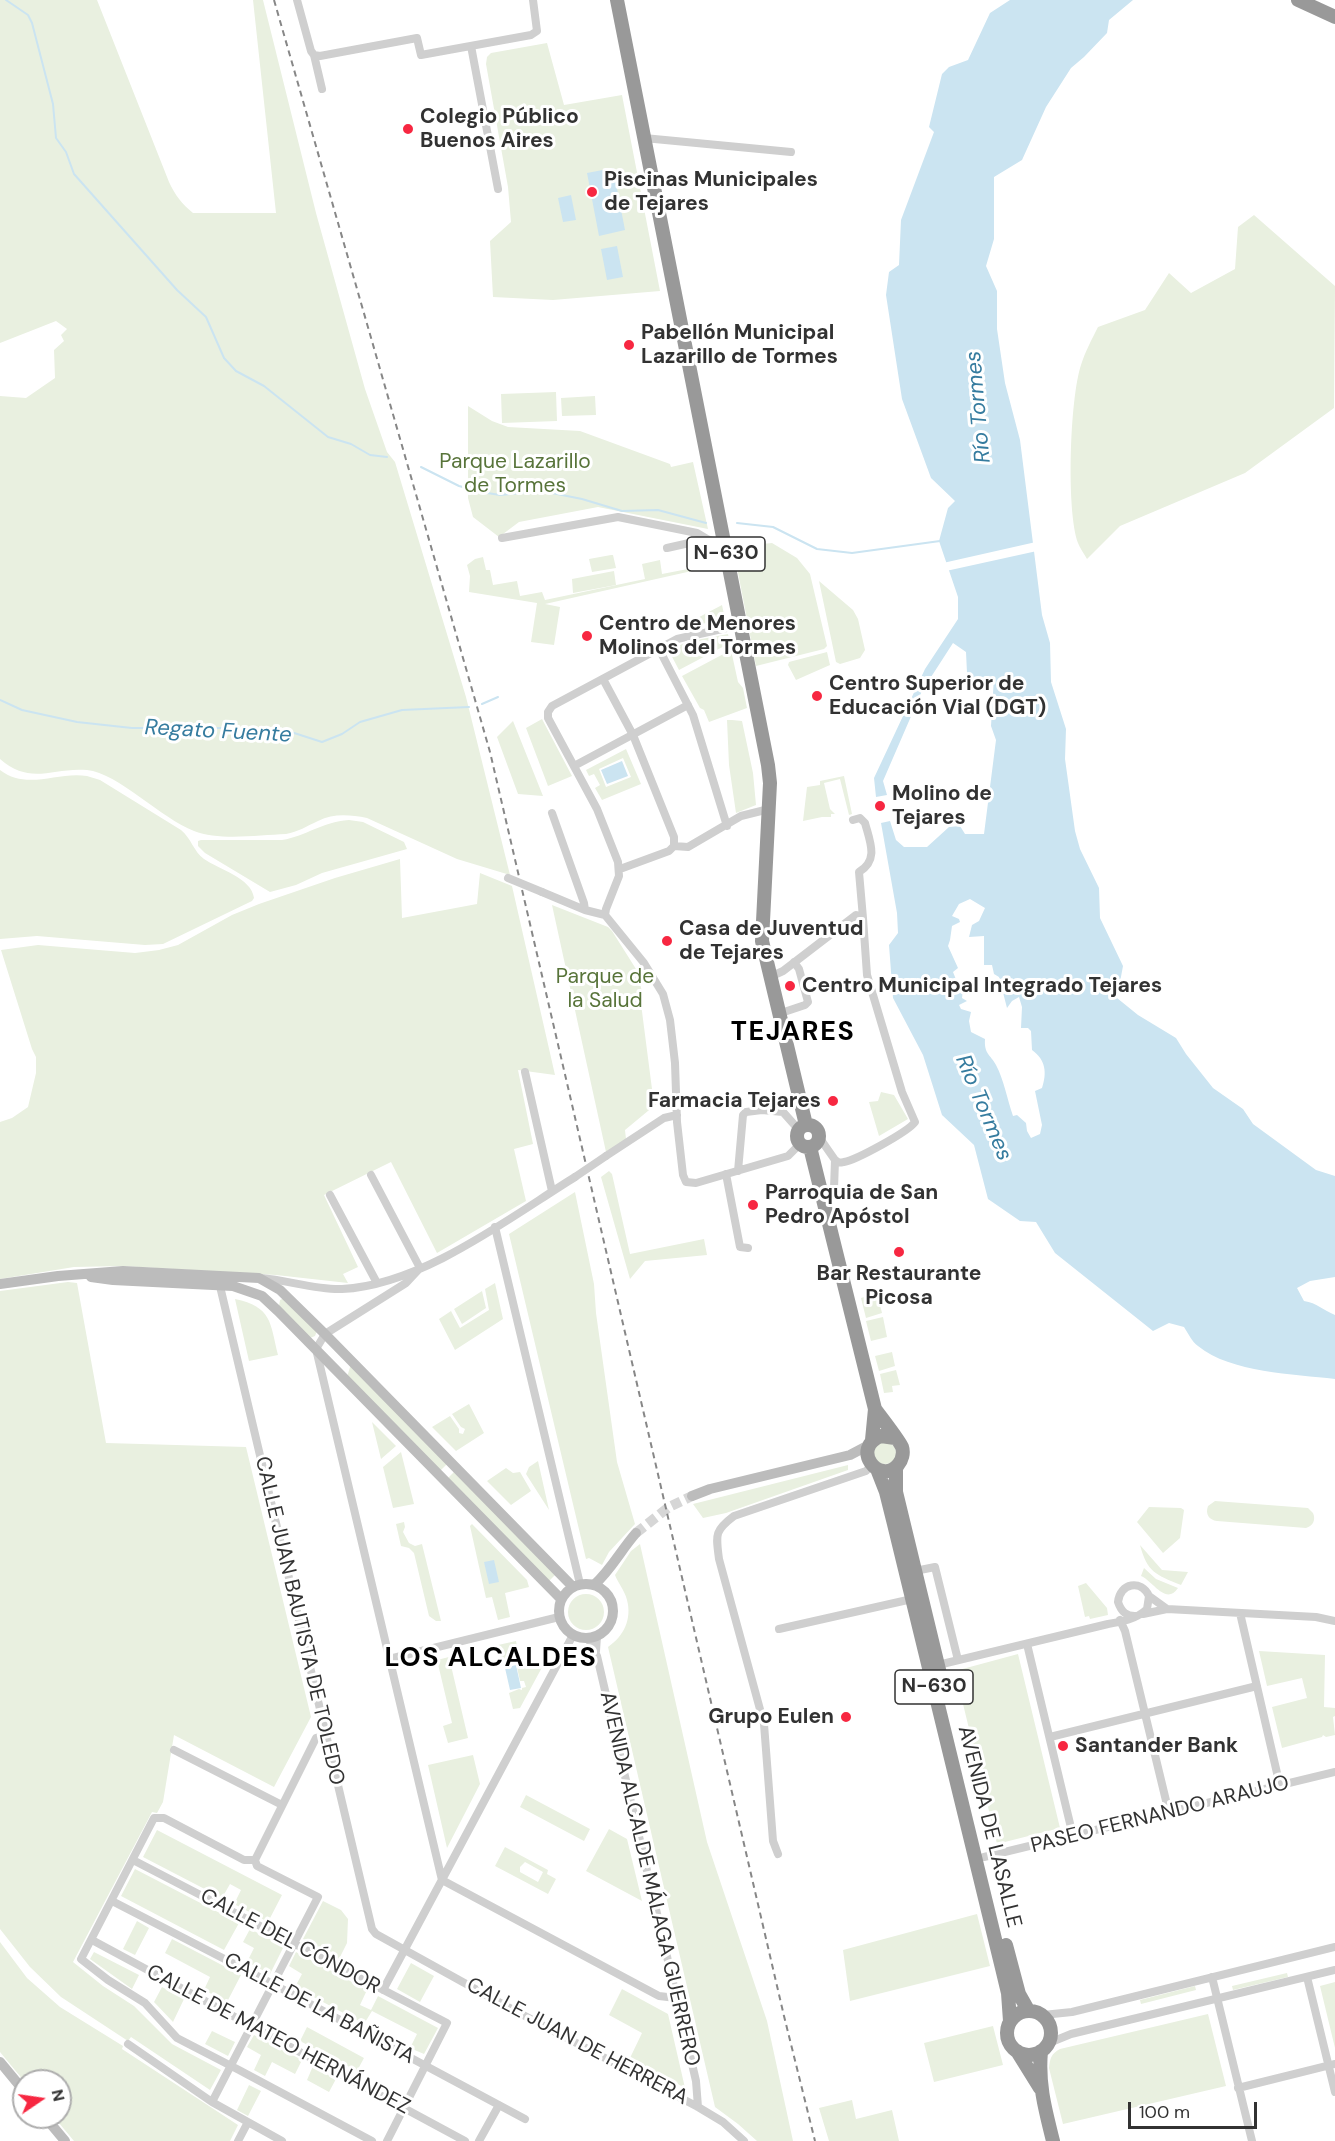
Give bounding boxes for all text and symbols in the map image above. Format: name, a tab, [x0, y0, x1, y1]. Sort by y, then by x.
place label: Colegio Público Buenos Aires	[420, 104, 579, 154]
marker: Colegio Público Buenos Aires	[401, 122, 415, 136]
place label: Piscinas Municipales de Tejares	[604, 167, 818, 217]
marker: Piscinas Municipales de Tejares	[585, 185, 599, 199]
place label: Pabellón Municipal Lazarillo de Tormes	[641, 320, 838, 370]
marker: Pabellón Municipal Lazarillo de Tormes	[622, 338, 636, 352]
water label: Río Tormes	[961, 350, 997, 464]
park label: Parque Lazarillo de Tormes	[439, 449, 591, 499]
road number: N-630	[687, 537, 765, 571]
place label: Centro de Menores Molinos del Tormes	[599, 611, 796, 661]
marker: Centro de Menores Molinos del Tormes	[580, 629, 594, 643]
place label: Centro Superior de Educación Vial (DGT)	[829, 671, 1046, 721]
marker: Centro Superior de Educación Vial (DGT)	[810, 689, 824, 703]
water label: Regato Fuente	[144, 715, 292, 749]
place label: Molino de Tejares	[892, 781, 992, 831]
marker: Molino de Tejares	[873, 799, 887, 813]
place label: Casa de Juventud de Tejares	[679, 916, 864, 966]
marker: Casa de Juventud de Tejares	[660, 934, 674, 948]
park label: Parque de la Salud	[556, 964, 654, 1014]
place label: Centro Municipal Integrado Tejares	[802, 973, 1162, 999]
marker: Centro Municipal Integrado Tejares	[783, 979, 797, 993]
district label: TEJARES	[731, 1017, 855, 1049]
water label: Río Tormes	[949, 1051, 1017, 1165]
place label: Farmacia Tejares	[648, 1088, 821, 1114]
marker: Farmacia Tejares	[826, 1094, 840, 1108]
place label: Parroquia de San Pedro Apóstol	[765, 1180, 938, 1230]
marker: Parroquia de San Pedro Apóstol	[746, 1198, 760, 1212]
marker: Bar Restaurante Picosa	[892, 1245, 906, 1259]
place label: Bar Restaurante Picosa	[816, 1261, 982, 1311]
street label: CALLE JUAN BAUTISTA DE TOLEDO	[249, 1454, 349, 1788]
district label: LOS ALCALDES	[385, 1643, 597, 1675]
road number: N-630	[895, 1670, 973, 1704]
street label: AVENIDA ALCALDE MÁLAGA GUERRERO	[594, 1689, 704, 2069]
place label: Grupo Eulen	[708, 1704, 834, 1730]
marker: Grupo Eulen	[839, 1710, 853, 1724]
street label: AVENIDA DE LASALLE	[952, 1723, 1026, 1931]
place label: Santander Bank	[1075, 1733, 1238, 1759]
marker: Santander Bank	[1056, 1739, 1070, 1753]
street label: PASEO FERNANDO ARAUJO	[1028, 1771, 1292, 1859]
street label: CALLE DEL CÓNDOR	[196, 1884, 384, 2000]
street label: CALLE DE LA BAÑISTA	[219, 1948, 419, 2070]
street label: CALLE DE MATEO HERNÁNDEZ	[142, 1960, 414, 2120]
street label: CALLE JUAN DE HERRERA	[462, 1973, 692, 2111]
north arrow	[12, 2069, 72, 2129]
text: N	[47, 2087, 70, 2103]
scale bar	[1131, 2090, 1260, 2128]
text: 100 m	[1139, 2100, 1190, 2124]

